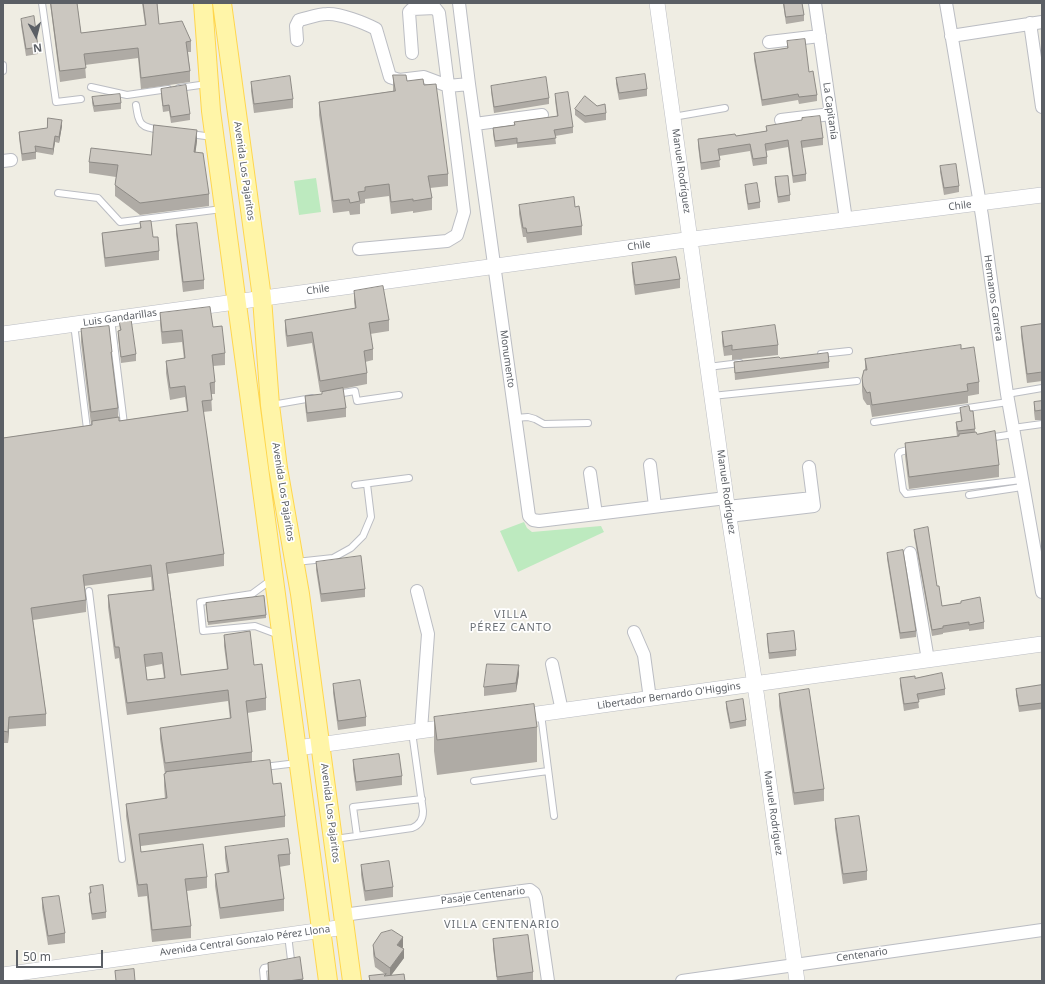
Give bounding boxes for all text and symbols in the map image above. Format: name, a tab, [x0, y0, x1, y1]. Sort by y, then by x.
north arrow	[16, 16, 56, 56]
text: N	[32, 40, 43, 56]
street label: La Capitanía	[820, 82, 840, 140]
street label: Avenida Los Pajaritos	[231, 121, 257, 221]
street label: Manuel Rodríguez	[669, 128, 693, 214]
street label: Chile	[948, 199, 972, 213]
street label: Chile	[627, 238, 651, 254]
street label: Hermanos Carrera	[981, 254, 1005, 342]
street label: Chile	[306, 282, 330, 298]
street label: Luis Gandarillas	[82, 307, 158, 329]
street label: Monumento	[497, 329, 517, 389]
street label: Avenida Los Pajaritos	[269, 442, 297, 542]
street label: Manuel Rodríguez	[714, 449, 738, 535]
district label: VILLA PÉREZ CANTO	[470, 608, 552, 634]
street label: Libertador Bernardo O'Higgins	[597, 680, 741, 712]
street label: Avenida Los Pajaritos	[318, 763, 342, 863]
street label: Manuel Rodríguez	[761, 770, 785, 856]
street label: Pasaje Centenario	[440, 885, 526, 907]
district label: VILLA CENTENARIO	[444, 918, 560, 932]
street label: Avenida Central Gonzalo Pérez Llona	[159, 923, 331, 959]
scale bar	[18, 942, 105, 968]
street label: Centenario	[835, 945, 889, 965]
text: 50 m	[23, 948, 51, 965]

